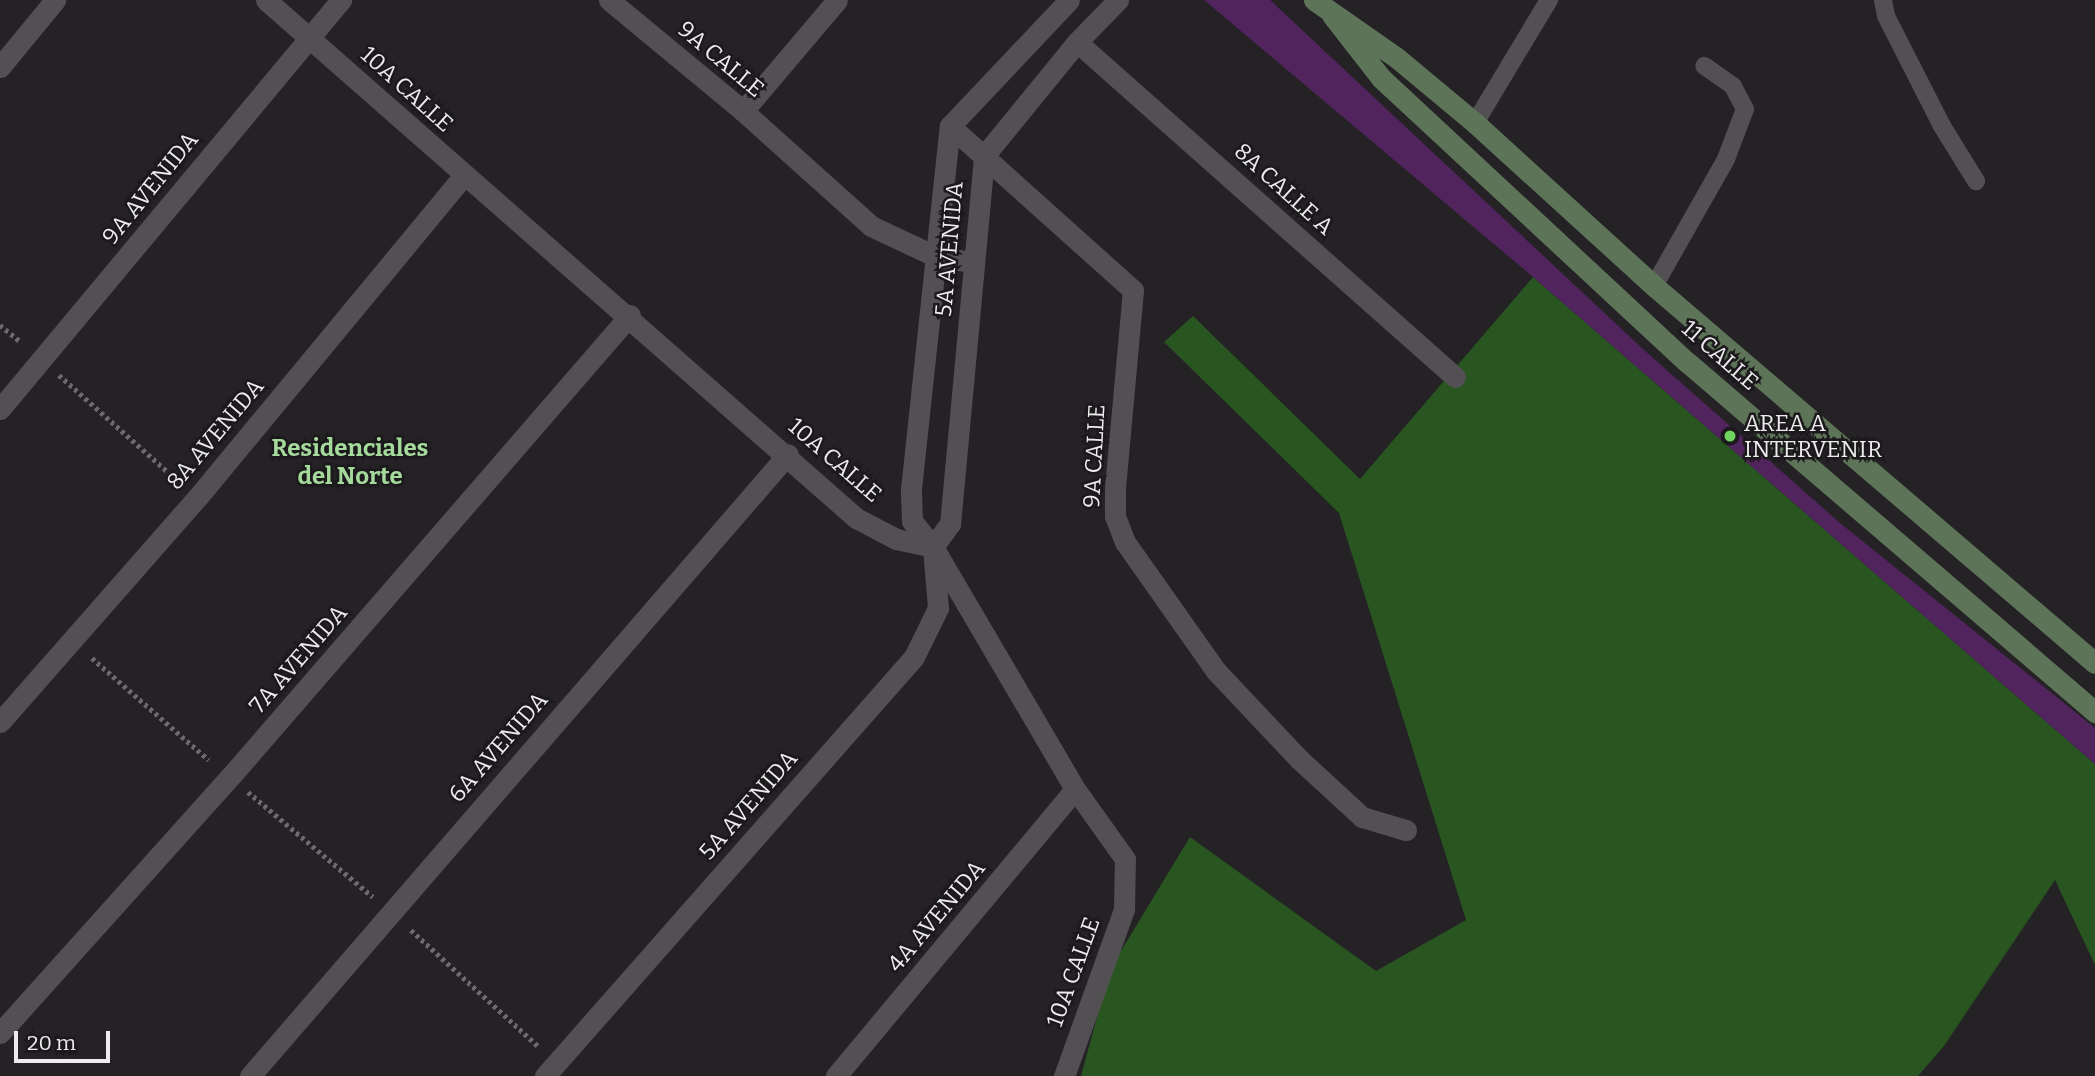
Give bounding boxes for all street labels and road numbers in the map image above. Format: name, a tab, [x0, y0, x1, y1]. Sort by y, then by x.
street label: 9A CALLE	[672, 15, 770, 103]
street label: 10A CALLE	[355, 40, 459, 138]
street label: 9A AVENIDA	[96, 126, 204, 250]
street label: 8A CALLE A	[1229, 137, 1339, 241]
street label: 5A AVENIDA	[929, 180, 969, 318]
street label: 11 CALLE	[1676, 314, 1764, 396]
street label: 8A AVENIDA	[161, 373, 269, 495]
street label: 9A CALLE	[1078, 403, 1110, 509]
street label: 10A CALLE	[783, 412, 887, 508]
street label: 7A AVENIDA	[243, 599, 353, 719]
street label: 6A AVENIDA	[443, 686, 553, 808]
street label: 5A AVENIDA	[693, 745, 803, 865]
street label: 4A AVENIDA	[881, 855, 991, 977]
street label: 10A CALLE	[1040, 914, 1106, 1030]

